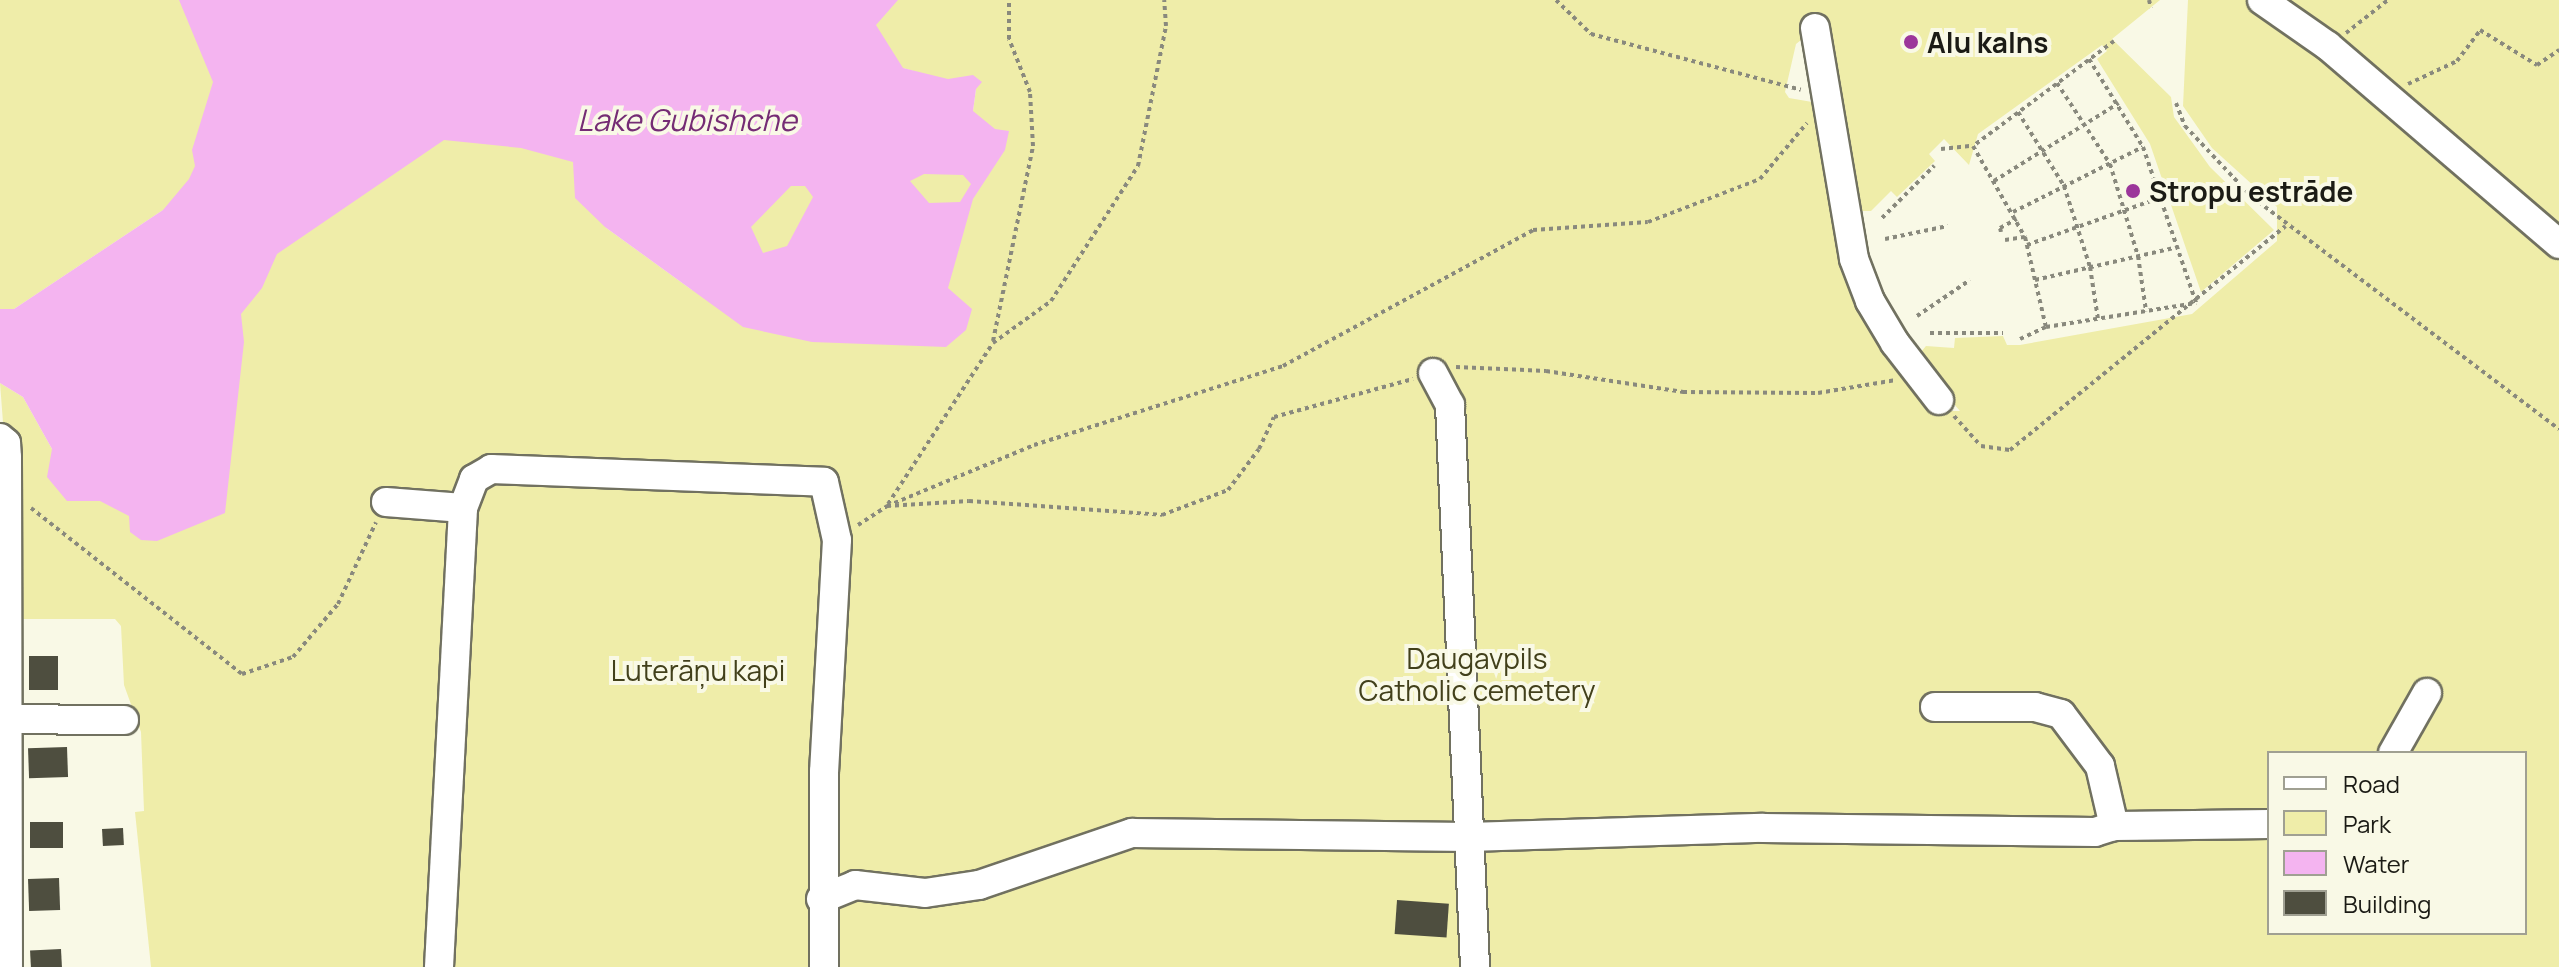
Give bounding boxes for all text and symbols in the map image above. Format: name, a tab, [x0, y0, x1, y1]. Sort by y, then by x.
place label: Alu kalns	[1927, 25, 2048, 59]
marker: Alu kalns	[1902, 33, 1920, 51]
water label: Lake Gubishche	[577, 102, 797, 138]
place label: Stropu estrāde	[2149, 174, 2353, 208]
marker: Stropu estrāde	[2124, 182, 2142, 200]
park label: Daugavpils Catholic cemetery	[1359, 641, 1595, 707]
park label: Luterāņu kapi	[611, 653, 785, 687]
legend	[2267, 751, 2527, 935]
text: Road	[2343, 767, 2400, 800]
text: Park	[2343, 807, 2391, 840]
text: Water	[2343, 847, 2410, 880]
text: Building	[2343, 887, 2431, 920]

